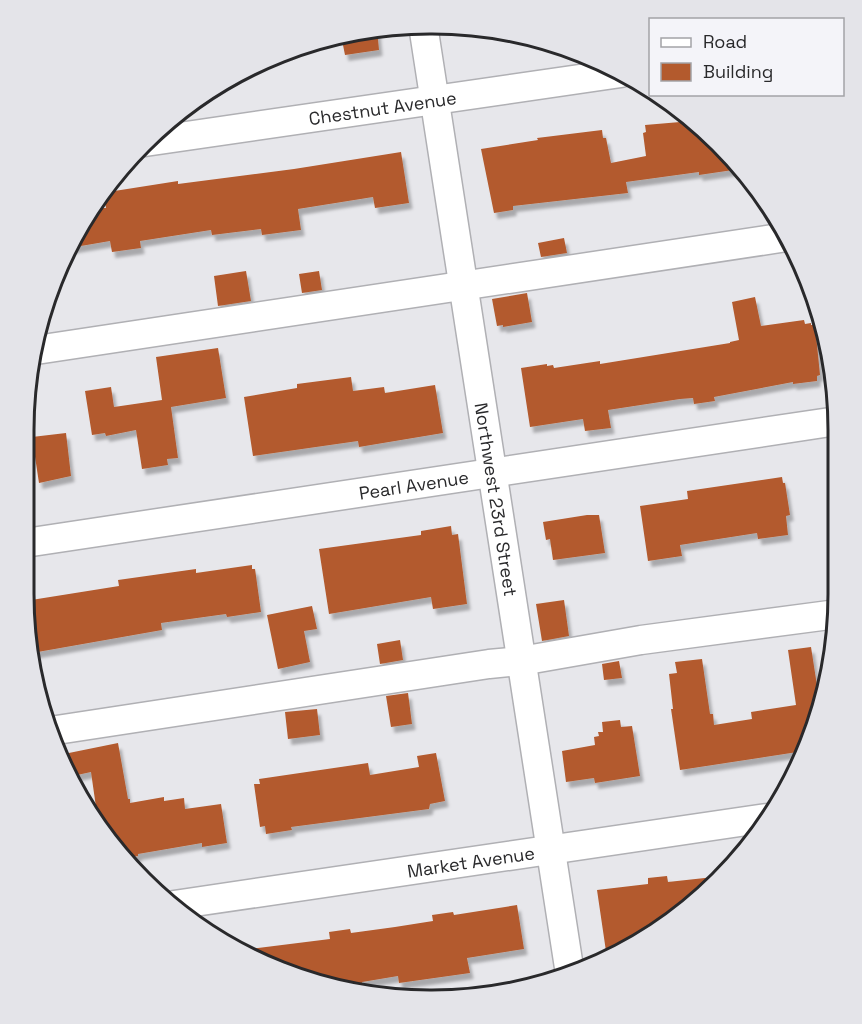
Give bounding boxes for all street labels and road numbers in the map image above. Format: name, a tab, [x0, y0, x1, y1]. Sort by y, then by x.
street label: Chestnut Avenue	[307, 85, 458, 130]
street label: Northwest 23rd Street	[470, 401, 523, 598]
street label: Pearl Avenue	[357, 465, 470, 504]
street label: Market Avenue	[406, 841, 536, 882]

